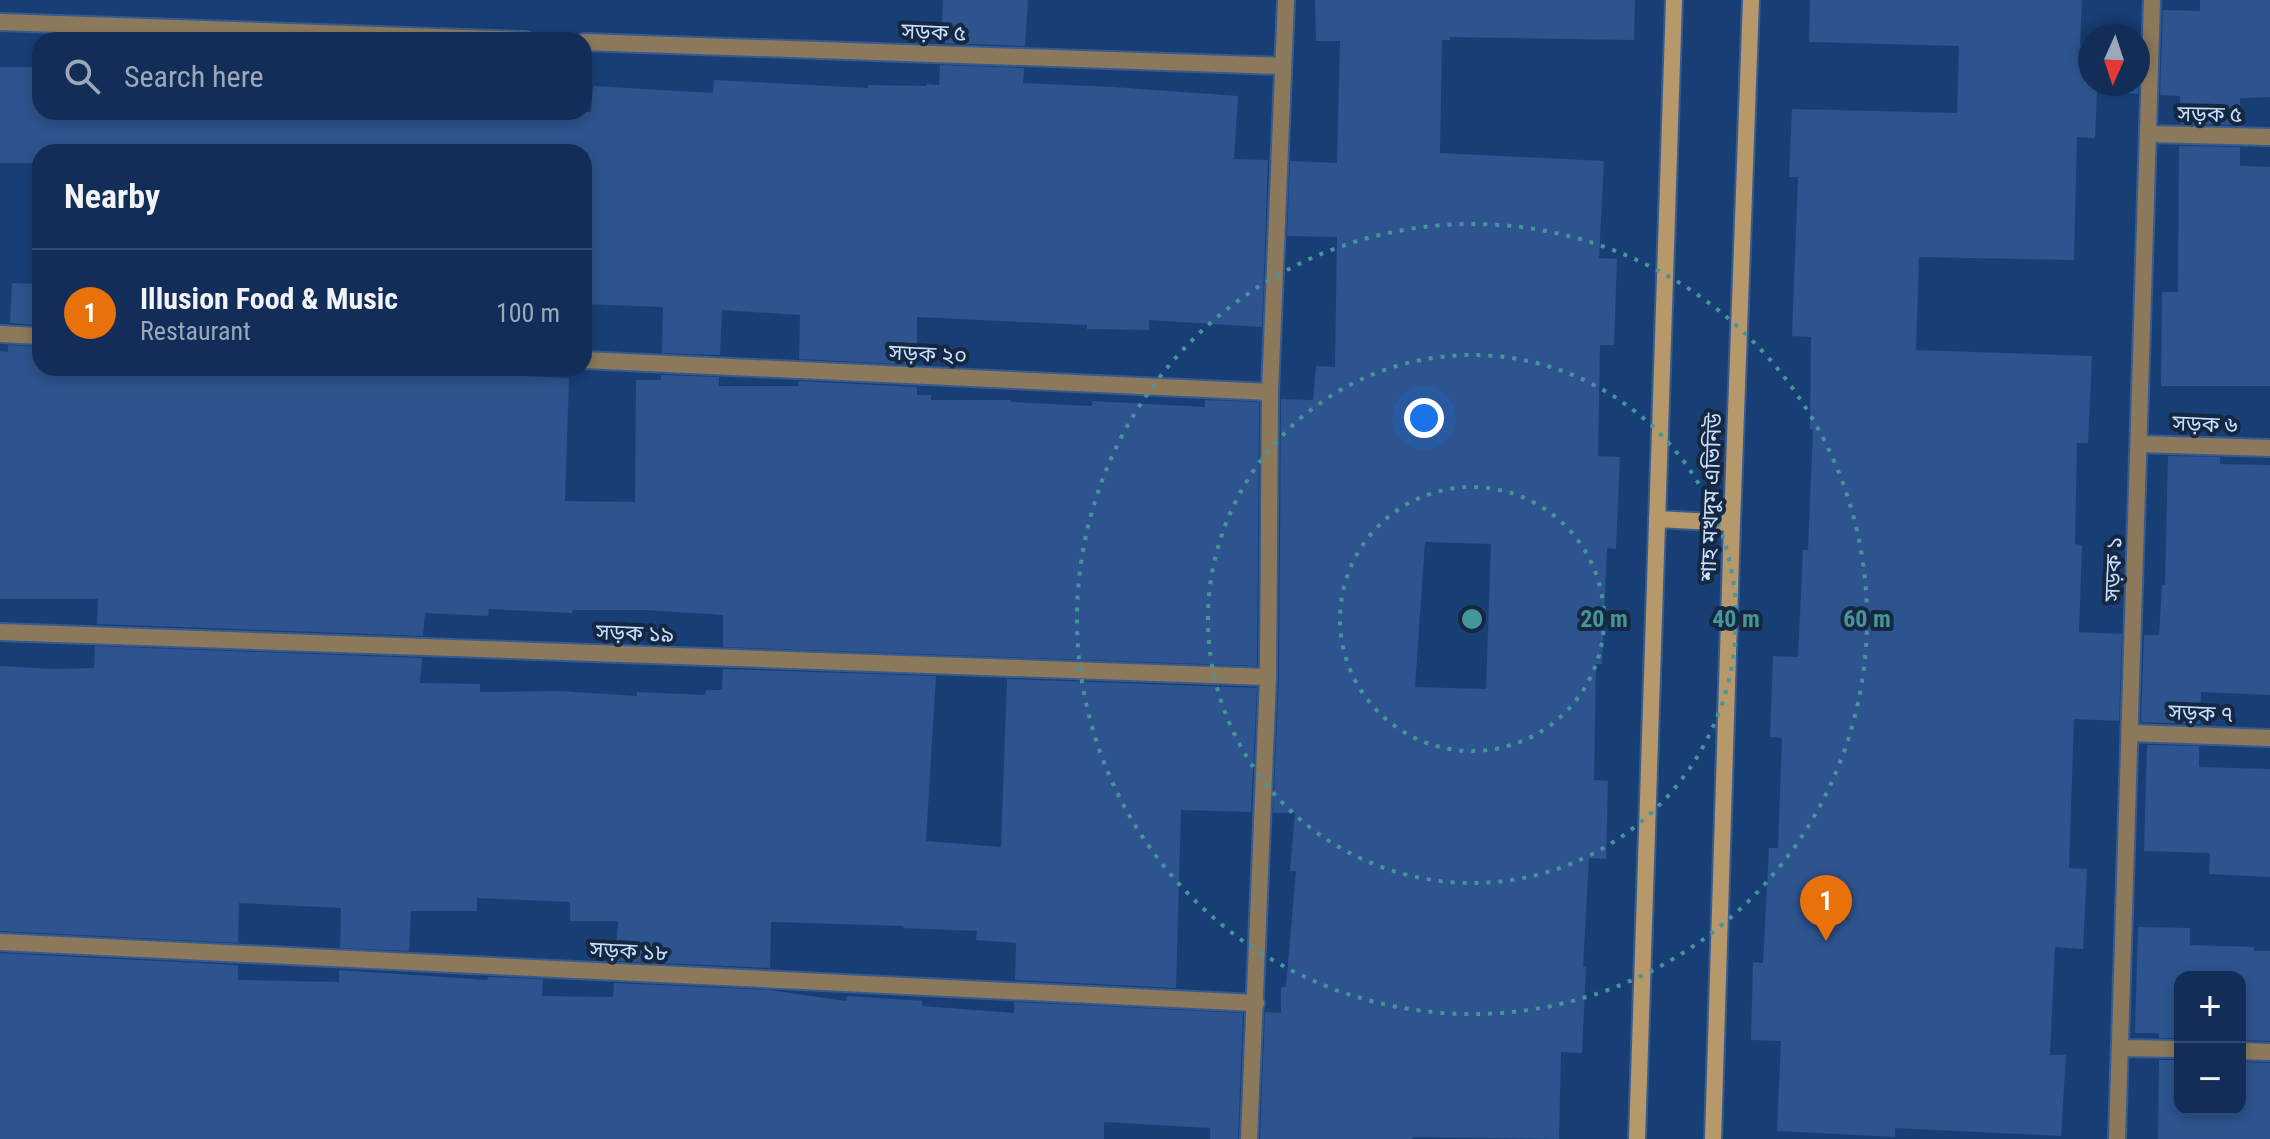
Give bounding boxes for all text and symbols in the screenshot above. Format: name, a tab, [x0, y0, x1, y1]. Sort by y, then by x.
street label: সড়ক ৫	[900, 18, 967, 46]
north arrow	[2078, 24, 2150, 96]
search box	[32, 32, 592, 120]
icon: search	[60, 54, 104, 98]
text: Search here	[124, 59, 264, 94]
street label: সড়ক ৫	[2176, 101, 2243, 127]
text: Nearby	[64, 176, 160, 216]
text: Illusion Food & Music	[140, 281, 398, 316]
text: 1	[83, 298, 97, 328]
text: 100 m	[496, 298, 560, 328]
text: Restaurant	[140, 316, 251, 346]
street label: সড়ক ২০	[887, 339, 968, 369]
your location	[1404, 398, 1444, 438]
street label: সড়ক ৬	[2171, 410, 2238, 438]
street label: শাহ মখদুম এভিনিউ	[1696, 412, 1726, 583]
street label: সড়ক ১	[2099, 536, 2127, 603]
centre of rings	[1458, 605, 1486, 633]
text: 20 m	[1580, 605, 1628, 633]
text: 40 m	[1712, 605, 1760, 633]
text: 60 m	[1843, 605, 1891, 633]
street label: সড়ক ১৯	[594, 619, 675, 647]
street label: সড়ক ৭	[2167, 699, 2234, 727]
pin: 1	[1800, 875, 1852, 941]
street label: সড়ক ১৮	[588, 936, 669, 966]
map controls	[2174, 971, 2246, 1115]
button: +	[2174, 971, 2246, 1043]
button: −	[2174, 1043, 2246, 1115]

